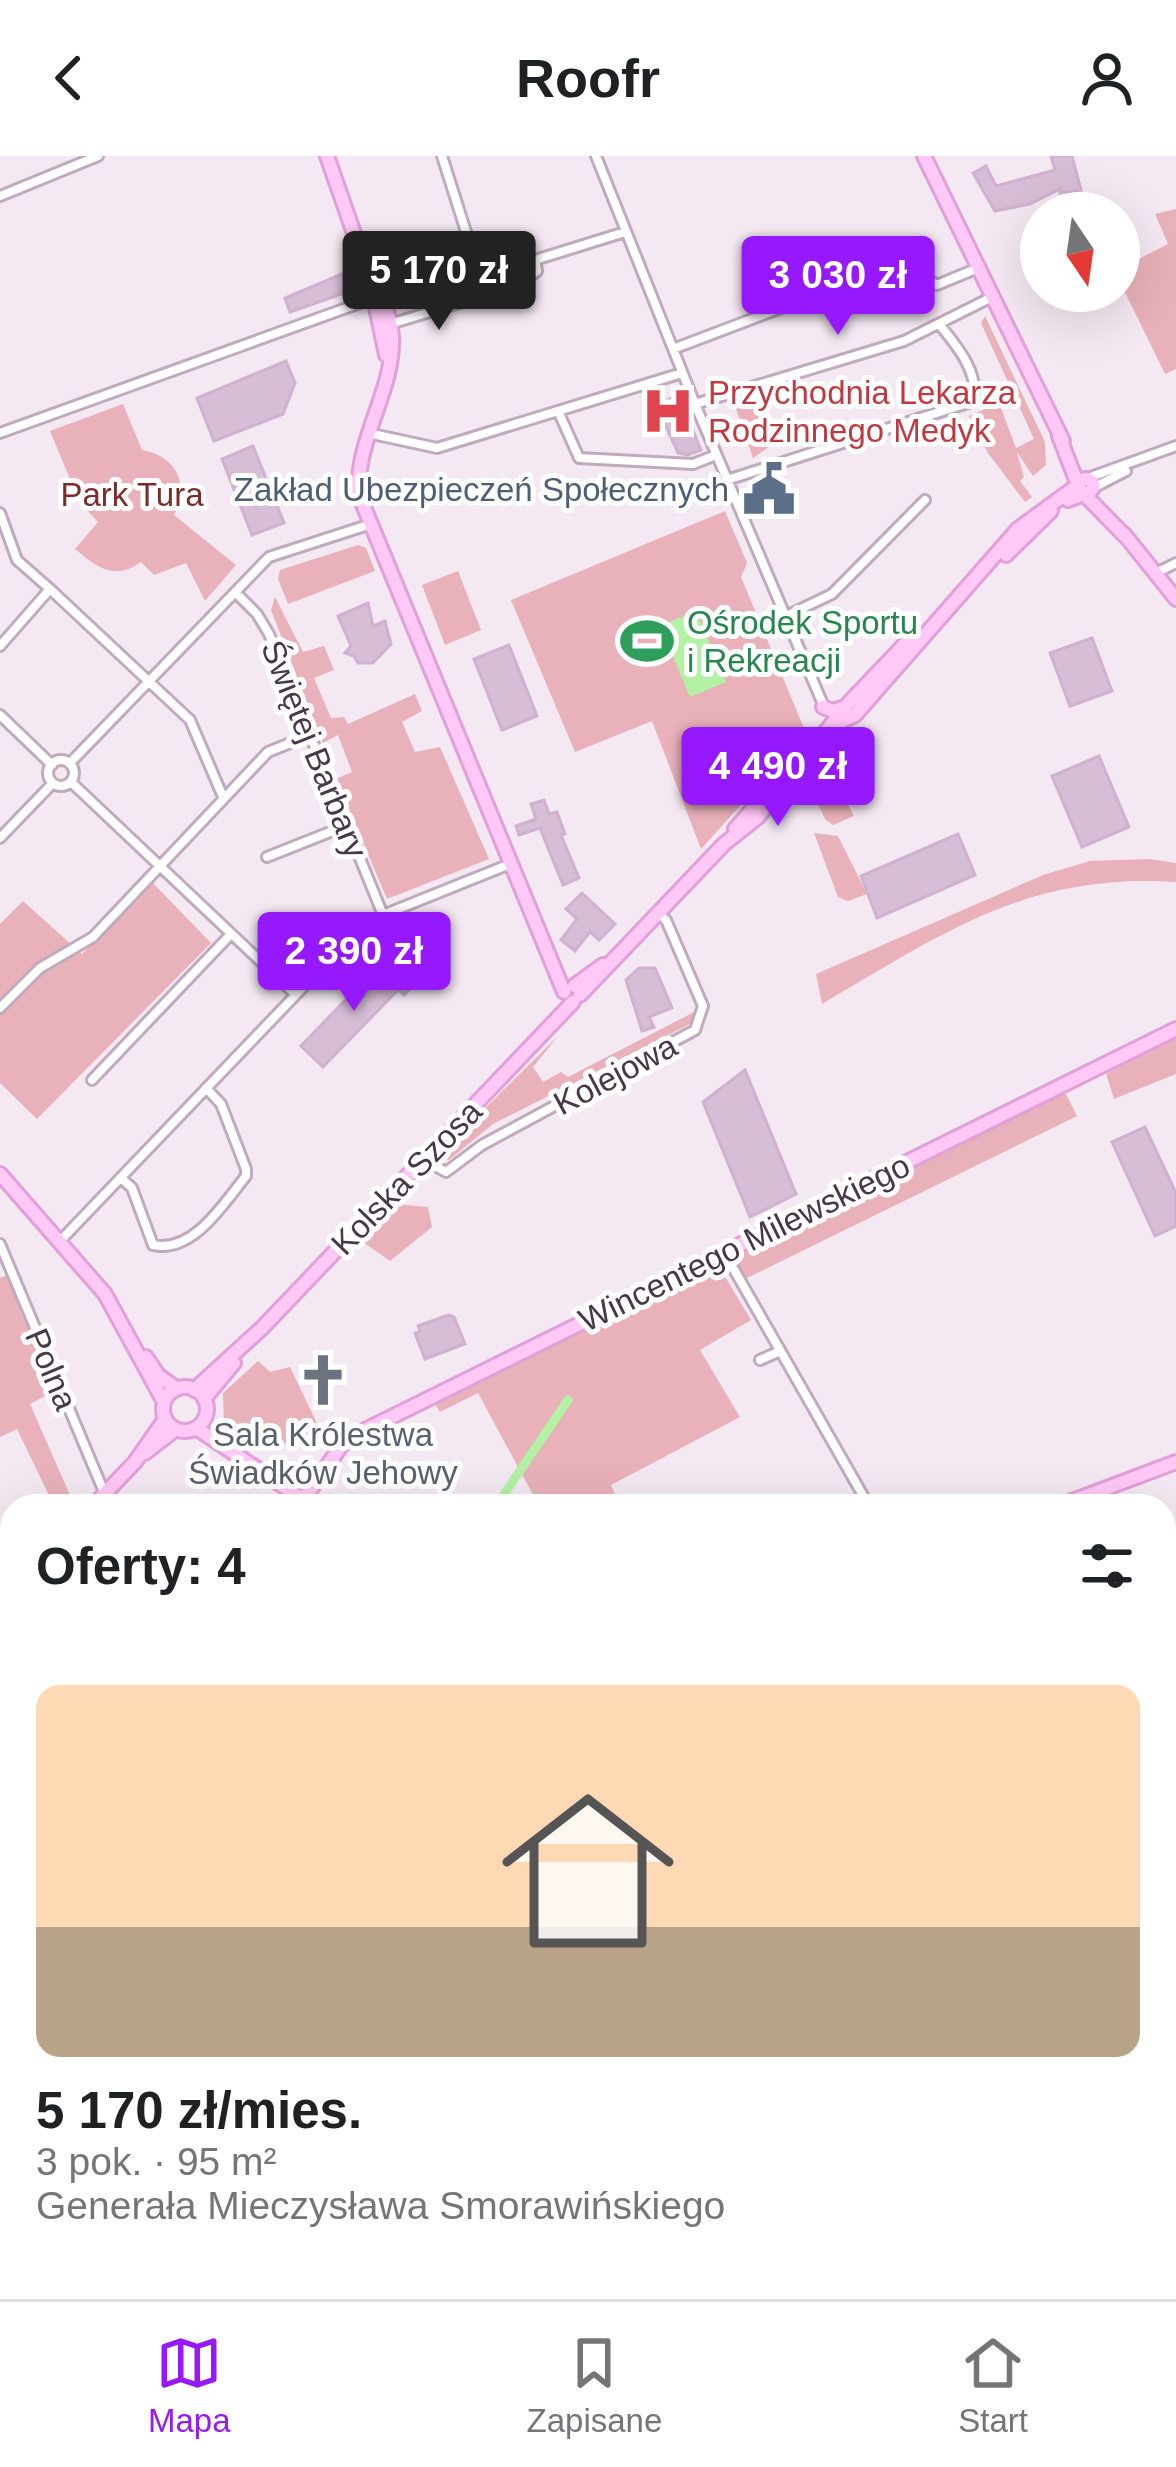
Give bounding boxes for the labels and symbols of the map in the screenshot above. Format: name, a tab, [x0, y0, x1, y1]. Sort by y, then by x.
north arrow	[1020, 192, 1140, 312]
pin: 5 170 zł	[315, 231, 563, 333]
pin: 3 030 zł	[714, 236, 962, 338]
place label: Przychodnia Lekarza Rodzinnego Medyk	[708, 374, 1017, 449]
hospital icon: Przychodnia Lekarza Rodzinnego Medyk	[639, 382, 697, 440]
public building icon: Zakład Ubezpieczeń Społecznych	[740, 460, 798, 518]
place label: Zakład Ubezpieczeń Społecznych	[234, 471, 729, 508]
park label: Park Tura	[60, 476, 204, 513]
place label: Ośrodek Sportu i Rekreacji	[687, 604, 918, 679]
sports icon: Ośrodek Sportu i Rekreacji	[618, 612, 676, 670]
street label: Świętej Barbary	[254, 635, 376, 864]
pin: 4 490 zł	[654, 727, 902, 829]
pin: 2 390 zł	[230, 912, 478, 1014]
street label: Kolejowa	[547, 1026, 684, 1122]
street label: Kolska Szosa	[324, 1092, 490, 1262]
street label: Wincentego Milewskiego	[573, 1146, 916, 1339]
street label: Polna	[18, 1323, 85, 1416]
church icon: Sala Królestwa Świadków Jehowy	[294, 1351, 352, 1409]
place label: Sala Królestwa Świadków Jehowy	[188, 1416, 458, 1491]

